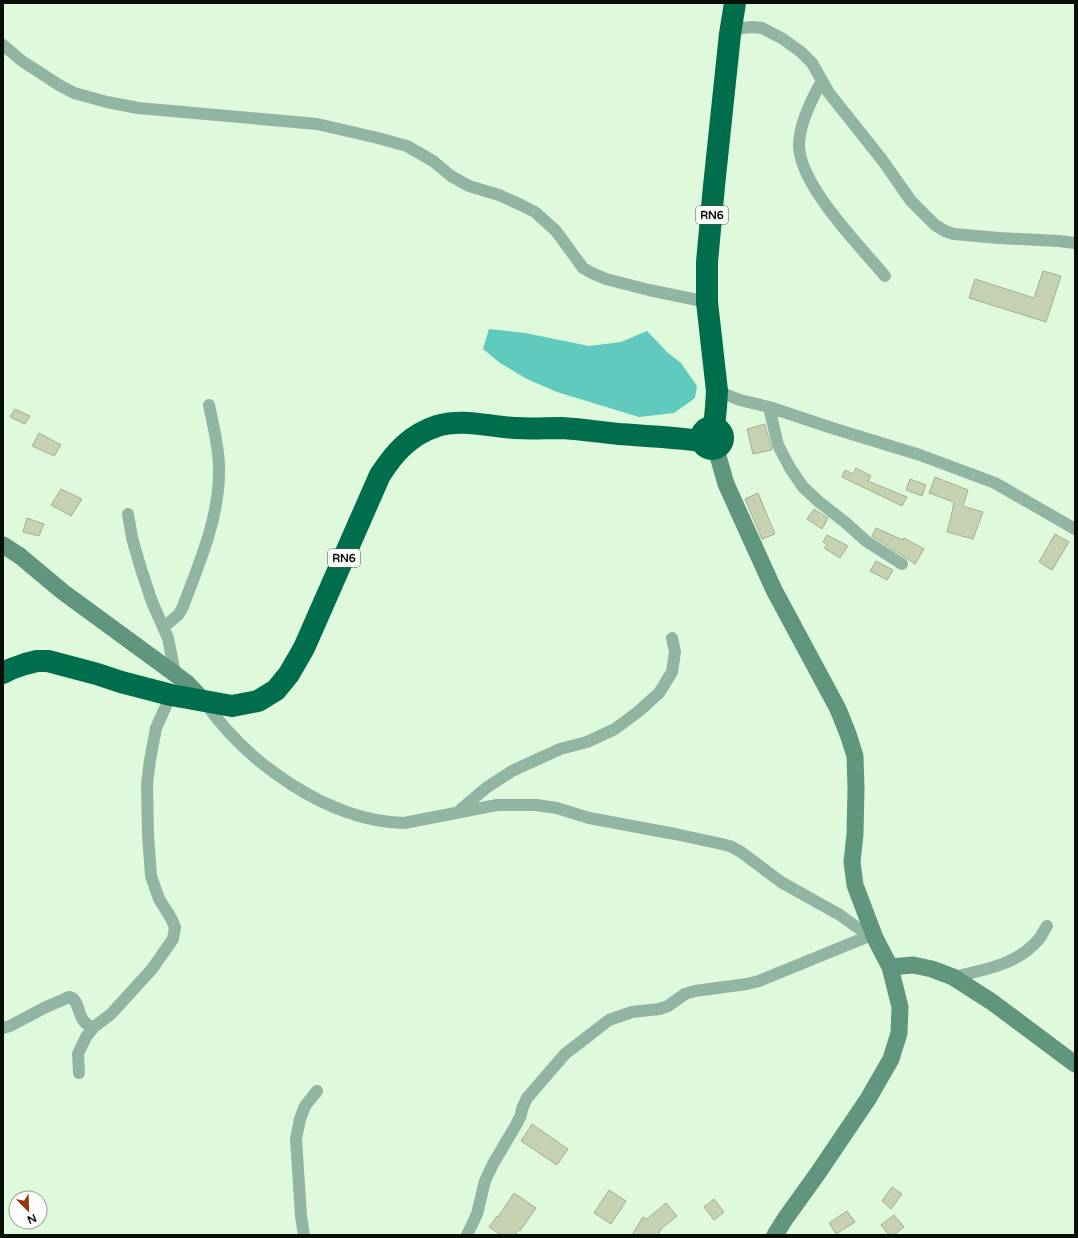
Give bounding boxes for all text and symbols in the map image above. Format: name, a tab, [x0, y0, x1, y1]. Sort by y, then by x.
road number: RN6	[696, 206, 728, 224]
road number: RN6	[328, 549, 360, 567]
north arrow	[8, 1190, 48, 1230]
text: N	[25, 1211, 38, 1226]

